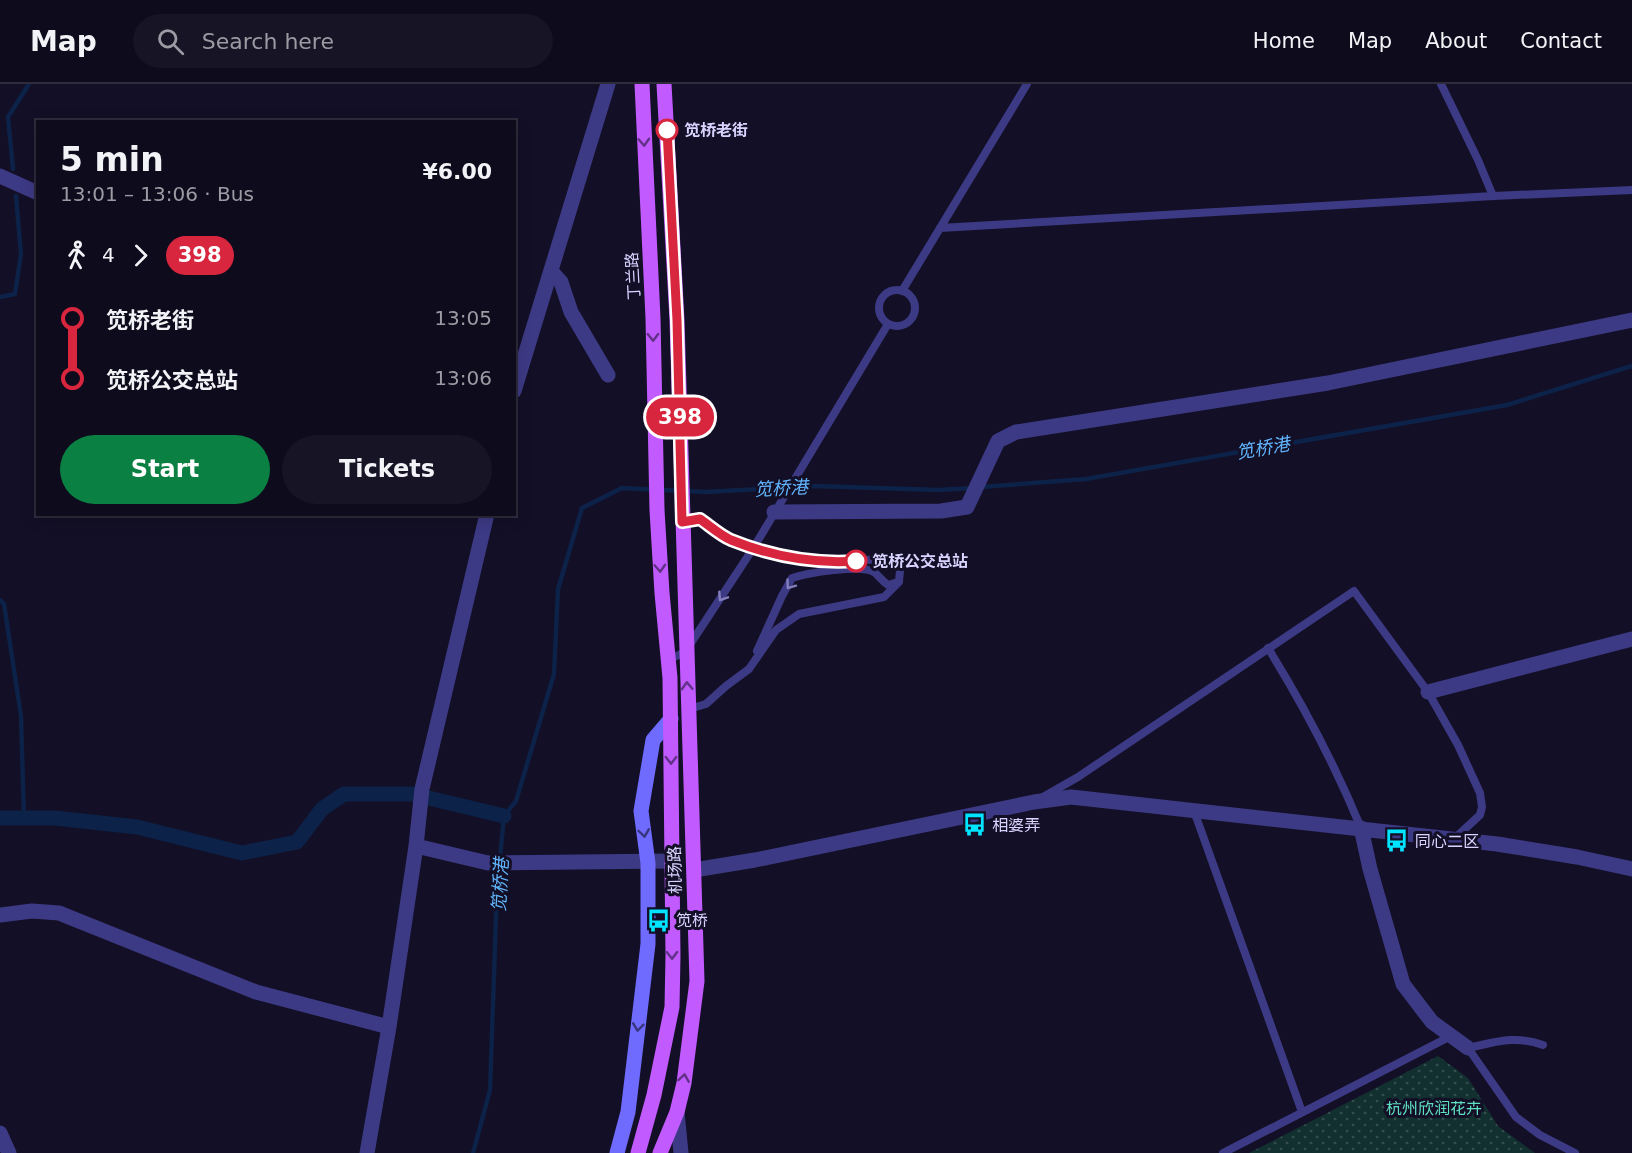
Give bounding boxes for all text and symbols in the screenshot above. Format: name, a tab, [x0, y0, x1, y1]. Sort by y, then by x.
search box	[133, 14, 553, 68]
text: Map	[30, 25, 97, 58]
icon: search	[154, 25, 187, 58]
text: Search here	[202, 29, 334, 54]
text: Home	[1253, 29, 1315, 53]
text: Map	[1348, 29, 1392, 53]
text: About	[1425, 29, 1487, 53]
text: Contact	[1520, 29, 1602, 53]
marker: 笕桥老街	[656, 119, 678, 141]
place label: 笕桥老街	[684, 121, 748, 140]
one-way arrow	[637, 138, 650, 147]
text: 5 min	[60, 140, 164, 179]
text: ¥6.00	[422, 159, 492, 184]
text: 13:01 – 13:06 · Bus	[60, 182, 254, 206]
icon: walk	[60, 239, 93, 272]
icon: forward	[124, 239, 157, 272]
text: 4	[102, 243, 115, 267]
text: 398	[178, 243, 222, 267]
street label: 丁兰路	[622, 252, 644, 300]
text: 13:05	[434, 306, 492, 330]
text: 笕桥老街	[106, 308, 194, 333]
one-way arrow	[647, 333, 659, 342]
text: 13:06	[434, 366, 492, 390]
text: 笕桥公交总站	[106, 368, 238, 393]
line badge: 398	[646, 398, 714, 436]
text: 398	[658, 405, 702, 429]
water label: 笕桥港	[1235, 432, 1294, 463]
button: Start	[60, 435, 270, 504]
button: Tickets	[282, 435, 492, 504]
water label: 笕桥港	[753, 476, 812, 500]
marker: 笕桥公交总站	[845, 550, 867, 572]
place label: 笕桥公交总站	[872, 552, 968, 571]
one-way arrow	[654, 564, 667, 573]
one-way arrow	[786, 578, 797, 589]
one-way arrow	[718, 590, 729, 601]
one-way arrow	[680, 681, 693, 690]
one-way arrow	[665, 756, 677, 765]
bus stop icon: 相婆弄	[961, 812, 987, 838]
place label: 相婆弄	[992, 816, 1040, 835]
bus stop icon: 同心二区	[1384, 828, 1410, 854]
one-way arrow	[638, 829, 650, 838]
place label: 同心二区	[1415, 832, 1479, 851]
street label: 机场路	[665, 846, 685, 894]
water label: 笕桥港	[488, 854, 512, 913]
bus stop icon: 笕桥	[645, 907, 671, 933]
place label: 笕桥	[676, 911, 708, 930]
one-way arrow	[666, 951, 679, 960]
one-way arrow	[632, 1023, 645, 1032]
one-way arrow	[677, 1073, 690, 1083]
park label: 杭州欣润花卉	[1386, 1099, 1482, 1118]

